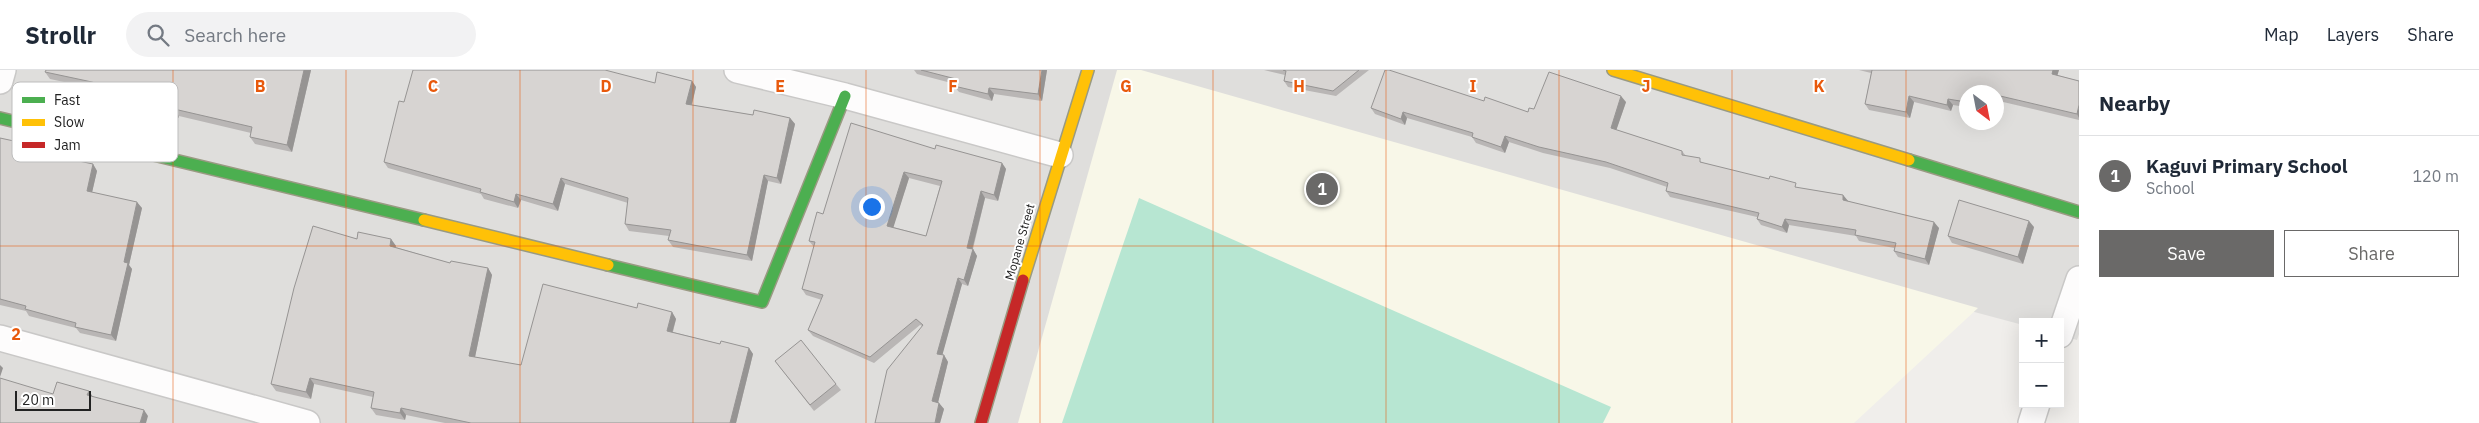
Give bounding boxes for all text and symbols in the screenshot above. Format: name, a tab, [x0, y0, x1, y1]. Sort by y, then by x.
search box	[126, 12, 476, 57]
text: Strollr	[25, 19, 96, 51]
icon: search	[144, 21, 172, 49]
text: Search here	[184, 23, 286, 47]
text: Map	[2264, 23, 2299, 46]
text: Layers	[2327, 23, 2379, 46]
text: Share	[2407, 23, 2454, 46]
text: B	[255, 76, 266, 96]
text: C	[428, 76, 438, 96]
text: D	[600, 76, 612, 96]
text: E	[775, 76, 785, 96]
text: F	[948, 76, 958, 96]
text: G	[1120, 76, 1132, 96]
text: H	[1293, 76, 1305, 96]
text: I	[1470, 76, 1477, 96]
text: J	[1642, 76, 1650, 96]
text: K	[1813, 76, 1825, 96]
legend	[12, 82, 178, 162]
north arrow	[1959, 85, 2004, 130]
text: Nearby	[2099, 89, 2170, 117]
text: Fast	[54, 91, 80, 109]
text: Slow	[54, 113, 85, 131]
text: Jam	[54, 136, 81, 154]
text: Kaguvi Primary School	[2146, 154, 2348, 178]
text: 1	[2110, 166, 2120, 186]
text: 120 m	[2412, 166, 2459, 186]
pin: 1	[1306, 170, 1338, 208]
text: School	[2146, 178, 2195, 198]
your location	[859, 194, 885, 220]
street label: Mopane Street	[1001, 202, 1038, 282]
button: Save	[2099, 230, 2274, 277]
button: Share	[2284, 230, 2459, 277]
map controls	[2019, 318, 2064, 408]
button: +	[2019, 318, 2064, 363]
text: 2	[11, 324, 21, 344]
button: −	[2019, 363, 2064, 408]
scale bar	[15, 388, 91, 411]
text: 20 m	[22, 391, 54, 409]

